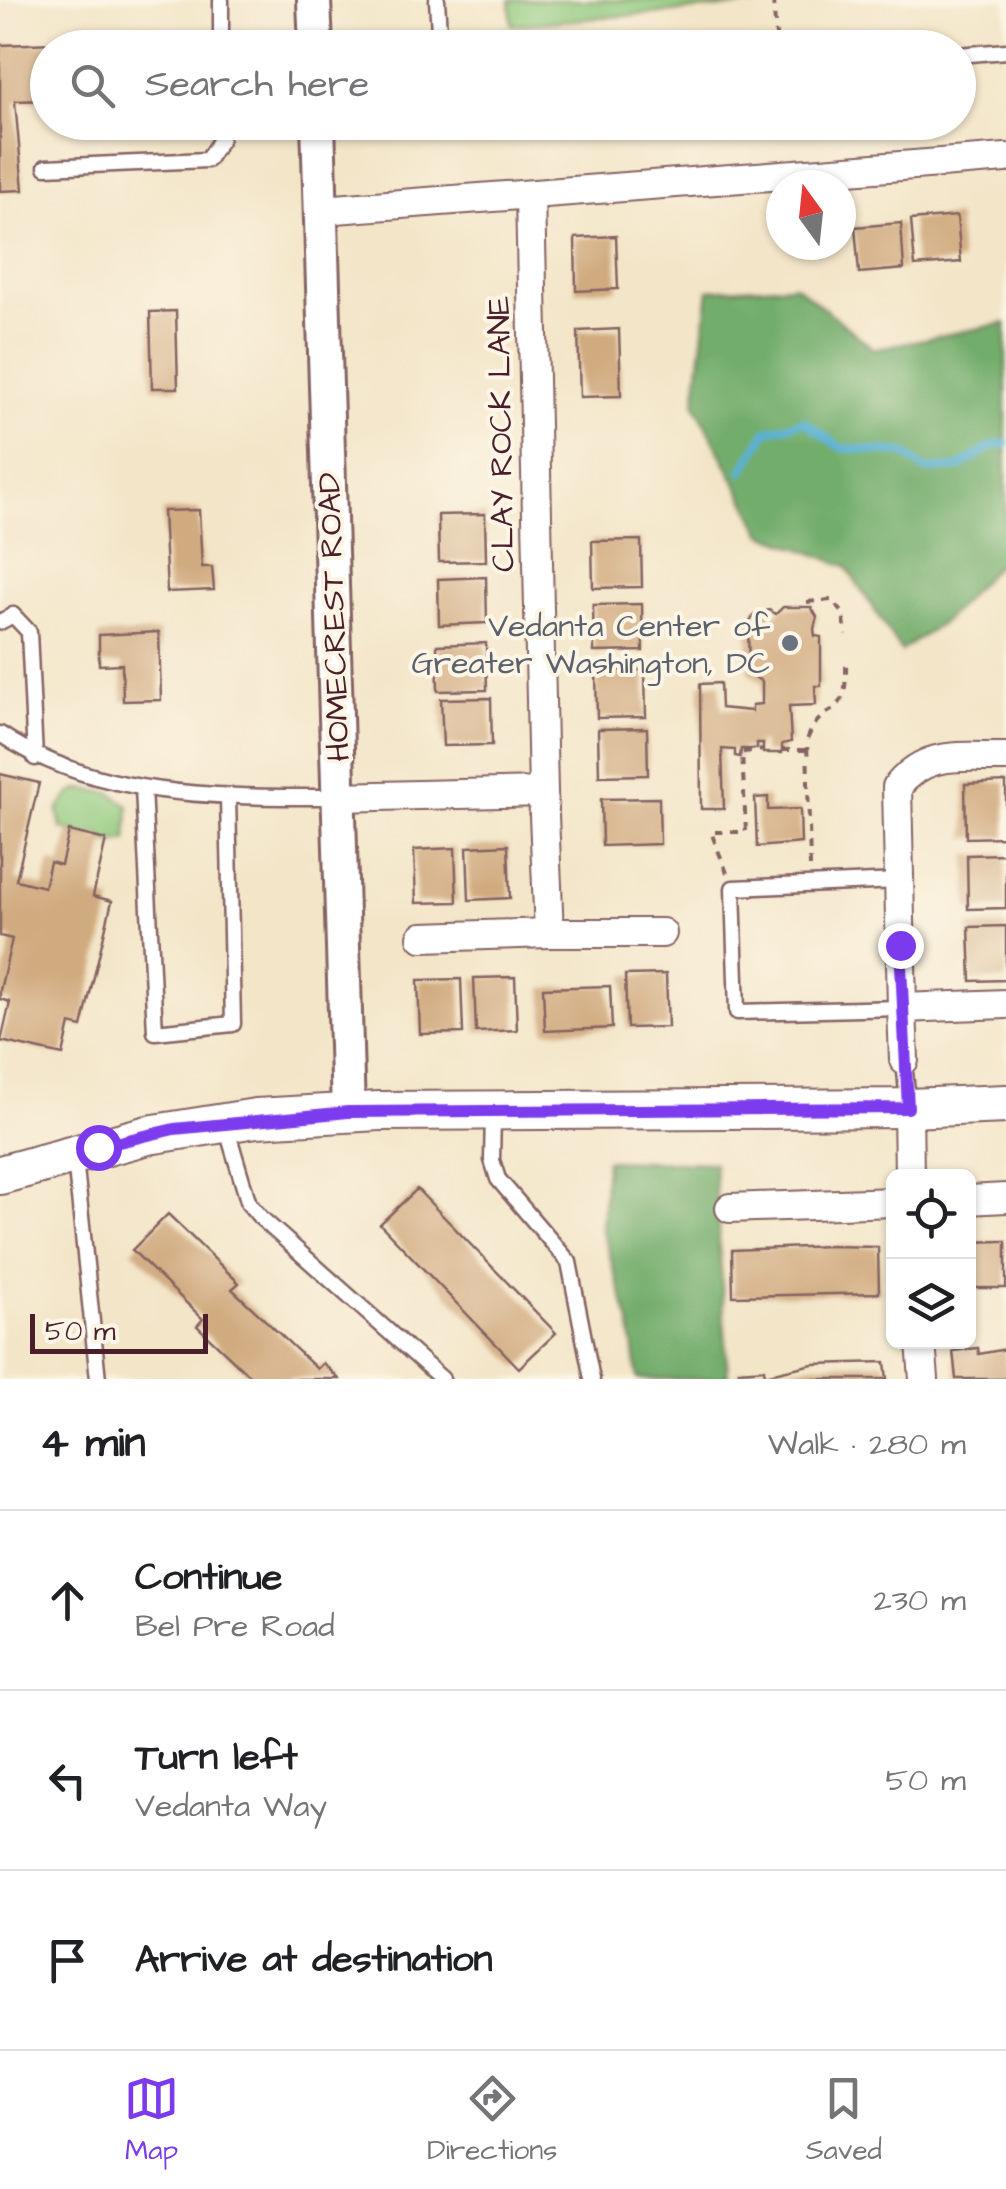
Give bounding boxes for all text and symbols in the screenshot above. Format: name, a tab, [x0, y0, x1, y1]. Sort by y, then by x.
search box	[30, 30, 976, 140]
icon: search	[65, 58, 120, 113]
text: Search here	[145, 59, 369, 111]
north arrow	[766, 170, 856, 260]
street label: CLAY ROCK LANE	[477, 296, 526, 572]
street label: HOMECREST ROAD	[307, 472, 362, 762]
place label: Vedanta Center of Greater Washington, DC	[411, 604, 770, 686]
marker: Vedanta Center of Greater Washington, DC	[779, 632, 801, 654]
route end	[878, 923, 924, 969]
route start	[76, 1125, 122, 1171]
map controls	[886, 1169, 976, 1349]
button: locate	[886, 1169, 976, 1259]
button: layers	[886, 1259, 976, 1349]
scale bar	[30, 1309, 208, 1354]
text: 50 m	[45, 1312, 116, 1351]
text: 4 min	[40, 1415, 145, 1473]
text: Walk · 280 m	[768, 1422, 966, 1467]
text: Continue	[135, 1552, 282, 1604]
icon: ahead	[40, 1573, 95, 1628]
text: 230 m	[874, 1578, 966, 1623]
text: Bel Pre Road	[135, 1604, 335, 1649]
text: Turn left	[135, 1732, 298, 1784]
icon: left	[40, 1753, 95, 1808]
text: 50 m	[885, 1758, 966, 1803]
text: Vedanta Way	[135, 1784, 327, 1829]
icon: arrive	[40, 1933, 95, 1988]
text: Arrive at destination	[135, 1934, 492, 1986]
tab: Map	[124, 2071, 179, 2170]
tab: Directions	[427, 2071, 557, 2170]
tab: Saved	[806, 2071, 882, 2170]

